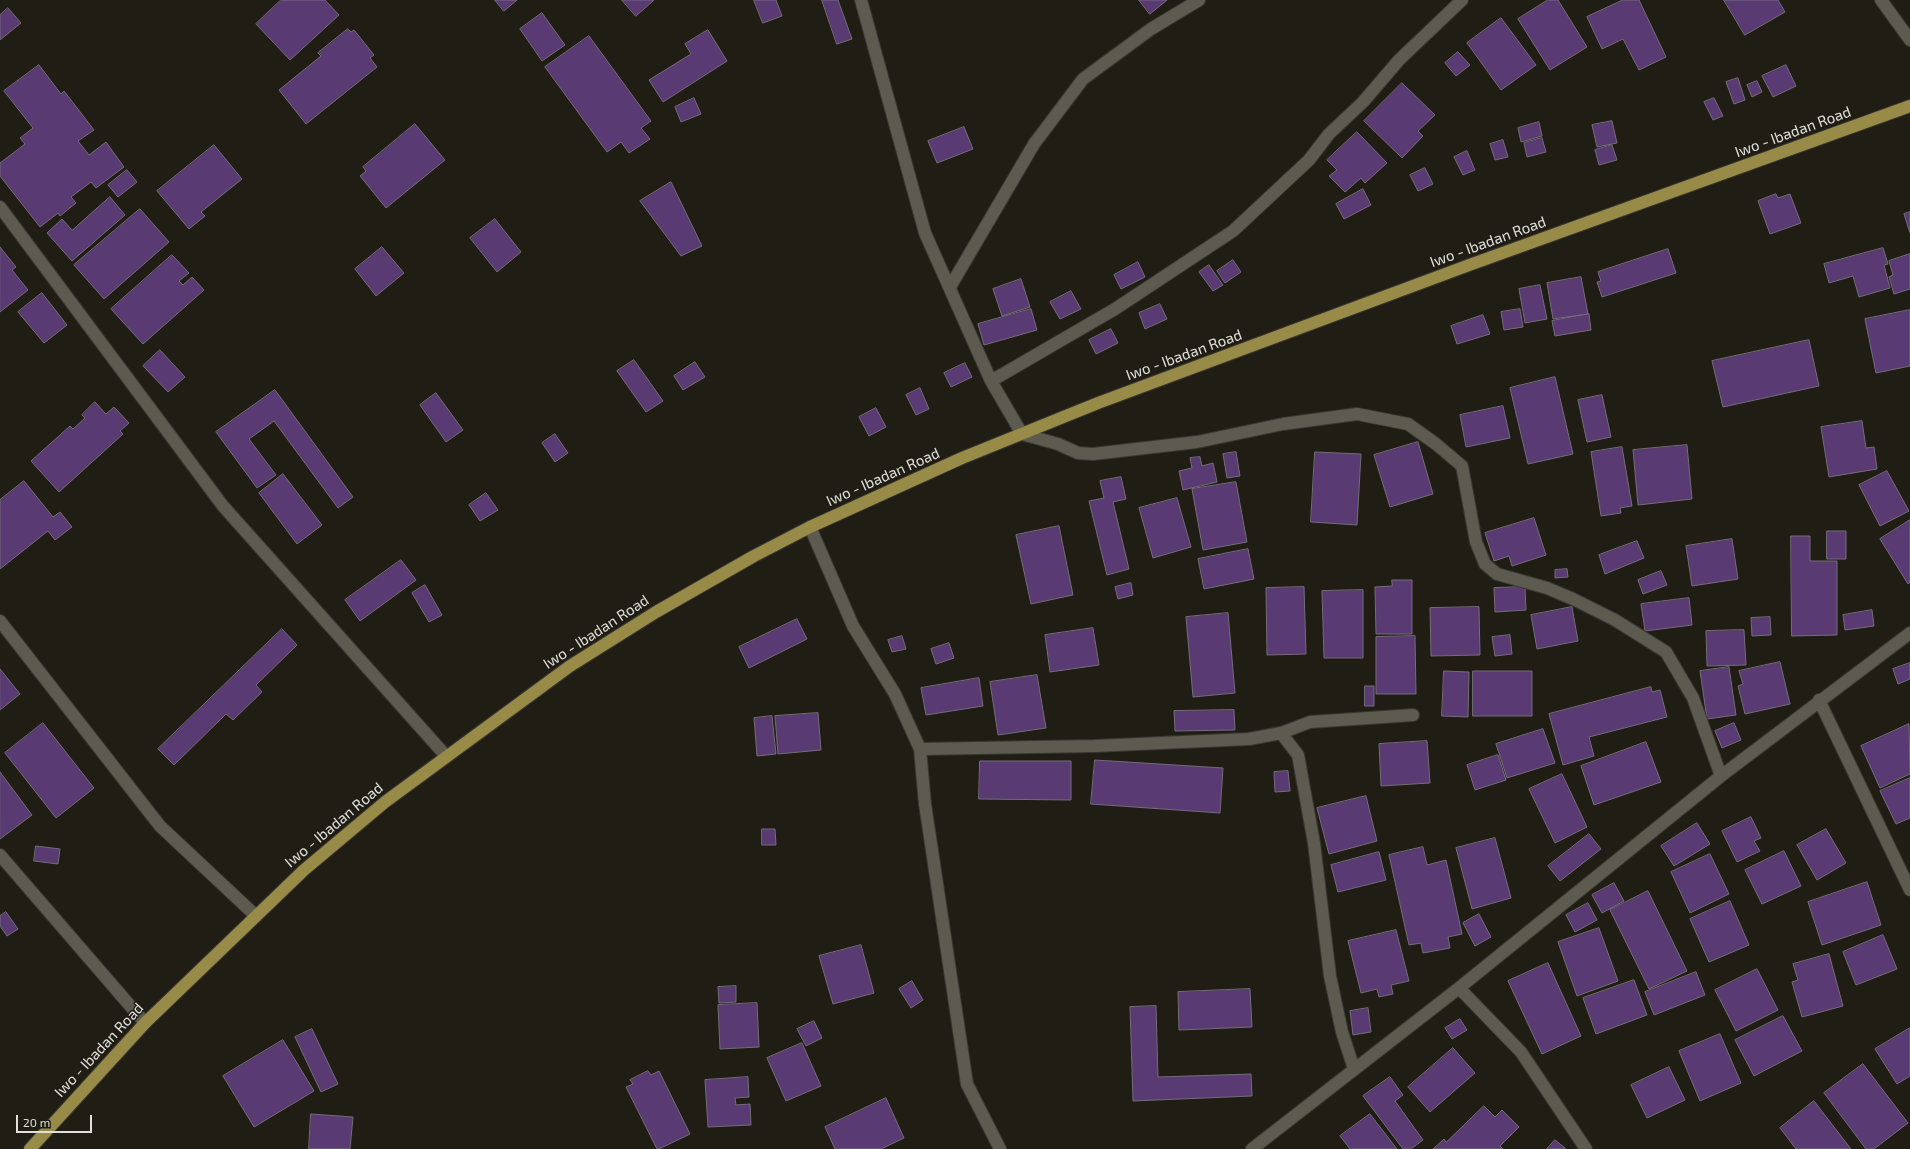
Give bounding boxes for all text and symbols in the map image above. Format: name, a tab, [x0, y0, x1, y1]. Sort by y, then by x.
street label: Iwo - Ibadan Road	[1732, 103, 1854, 161]
street label: Iwo - Ibadan Road	[1427, 213, 1549, 271]
street label: Iwo - Ibadan Road	[1123, 326, 1245, 384]
street label: Iwo - Ibadan Road	[823, 444, 943, 510]
street label: Iwo - Ibadan Road	[540, 591, 652, 673]
street label: Iwo - Ibadan Road	[281, 779, 387, 871]
street label: Iwo - Ibadan Road	[51, 999, 147, 1101]
scale bar	[18, 1107, 94, 1133]
text: 20 m	[23, 1115, 50, 1129]

